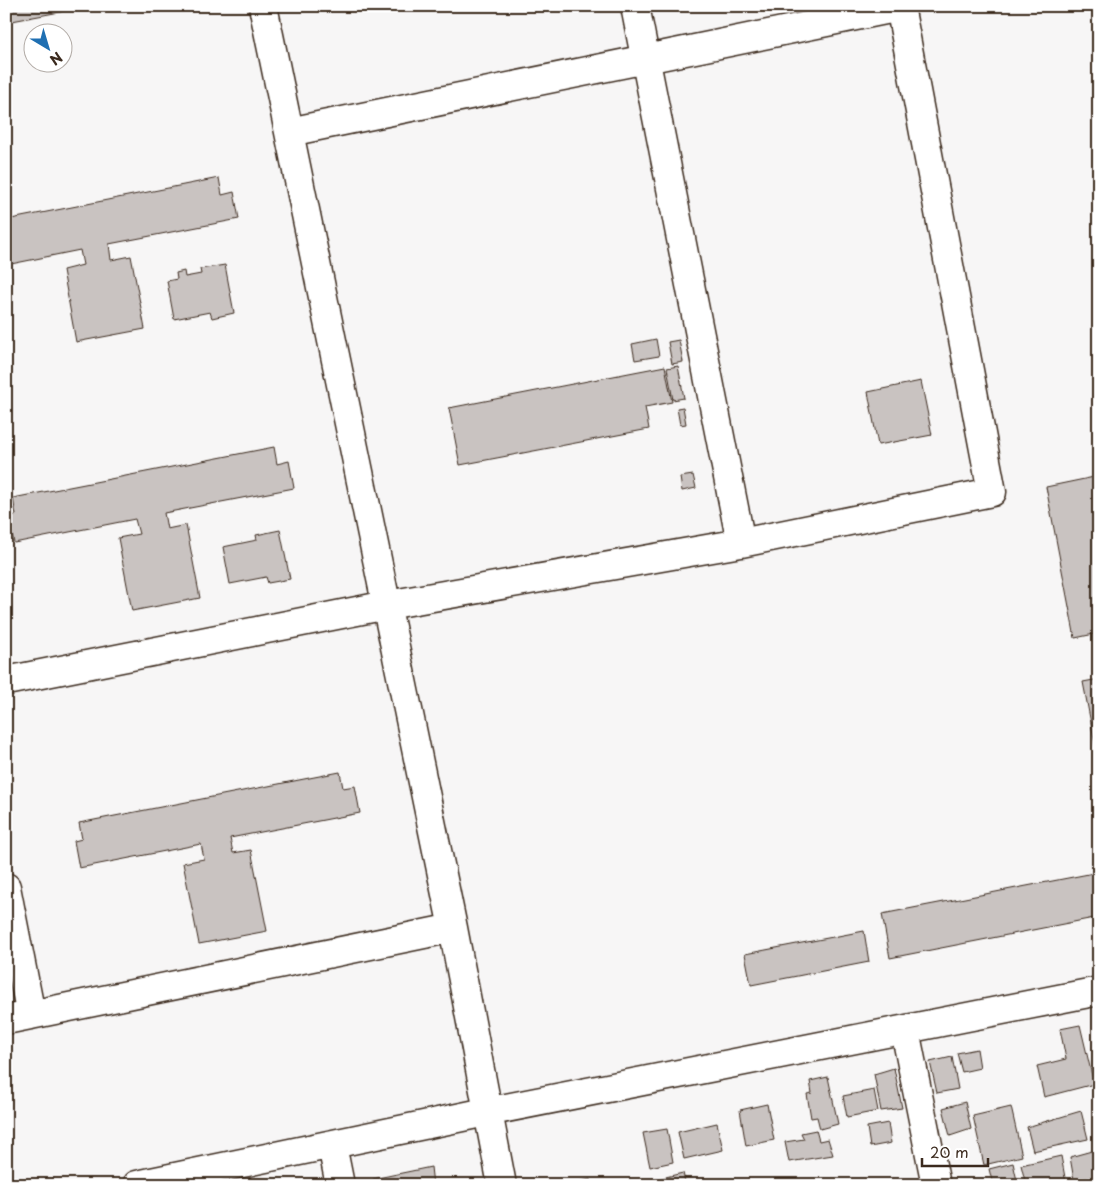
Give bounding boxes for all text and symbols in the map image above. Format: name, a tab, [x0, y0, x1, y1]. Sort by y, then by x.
north arrow	[22, 22, 72, 72]
text: N	[45, 47, 67, 70]
scale bar	[922, 1136, 989, 1168]
text: 20 m	[930, 1140, 969, 1163]

